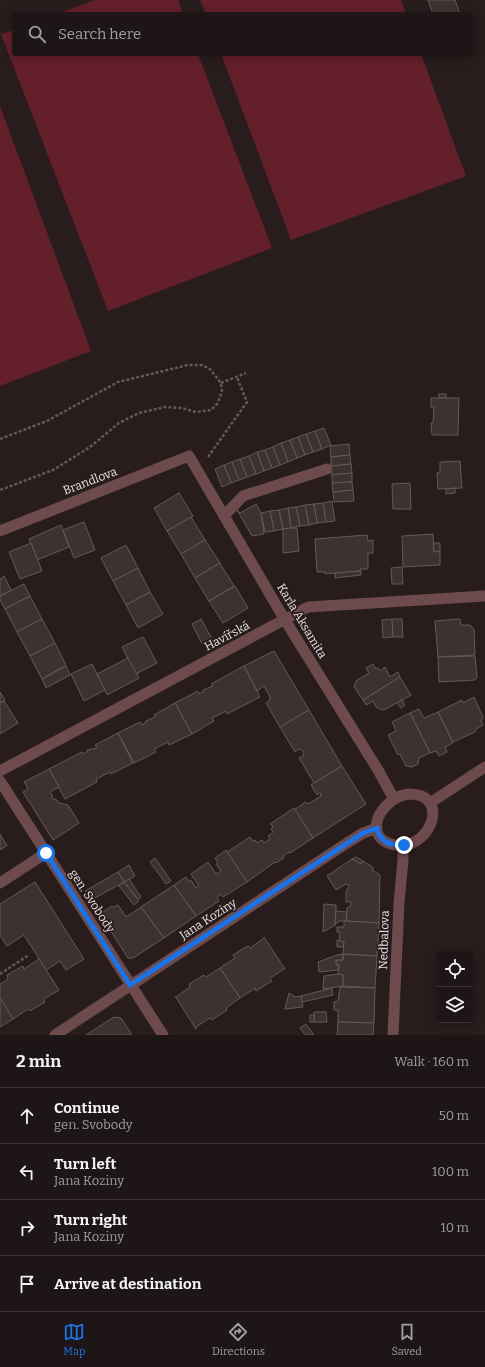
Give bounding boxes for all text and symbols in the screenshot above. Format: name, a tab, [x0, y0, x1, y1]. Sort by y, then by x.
search box	[12, 12, 473, 56]
icon: search	[26, 23, 48, 45]
text: Search here	[58, 25, 141, 43]
street label: Brandlova	[61, 464, 119, 498]
street label: Karla Aksamita	[274, 581, 330, 661]
street label: Havířská	[202, 618, 252, 654]
route end	[395, 836, 413, 854]
route start	[37, 844, 55, 862]
street label: gen. Svobody	[66, 867, 118, 936]
street label: Jana Koziny	[176, 895, 239, 943]
street label: Nedbalova	[376, 910, 392, 970]
map controls	[437, 951, 473, 1023]
button: locate	[437, 951, 473, 987]
button: layers	[437, 987, 473, 1023]
text: 2 min	[16, 1051, 61, 1072]
text: Walk · 160 m	[394, 1054, 469, 1069]
text: Continue	[54, 1099, 120, 1117]
icon: ahead	[16, 1105, 38, 1127]
text: 50 m	[439, 1108, 469, 1123]
text: gen. Svobody	[54, 1117, 133, 1132]
text: Turn left	[54, 1155, 116, 1173]
icon: left	[16, 1161, 38, 1183]
text: 100 m	[432, 1164, 469, 1179]
text: Jana Koziny	[54, 1173, 124, 1188]
text: Turn right	[54, 1211, 127, 1229]
icon: right	[16, 1217, 38, 1239]
text: 10 m	[440, 1220, 469, 1235]
text: Jana Koziny	[54, 1229, 124, 1244]
icon: arrive	[16, 1273, 38, 1295]
text: Arrive at destination	[54, 1275, 201, 1293]
tab: Map	[63, 1321, 85, 1358]
tab: Directions	[212, 1321, 265, 1358]
tab: Saved	[391, 1321, 422, 1358]

